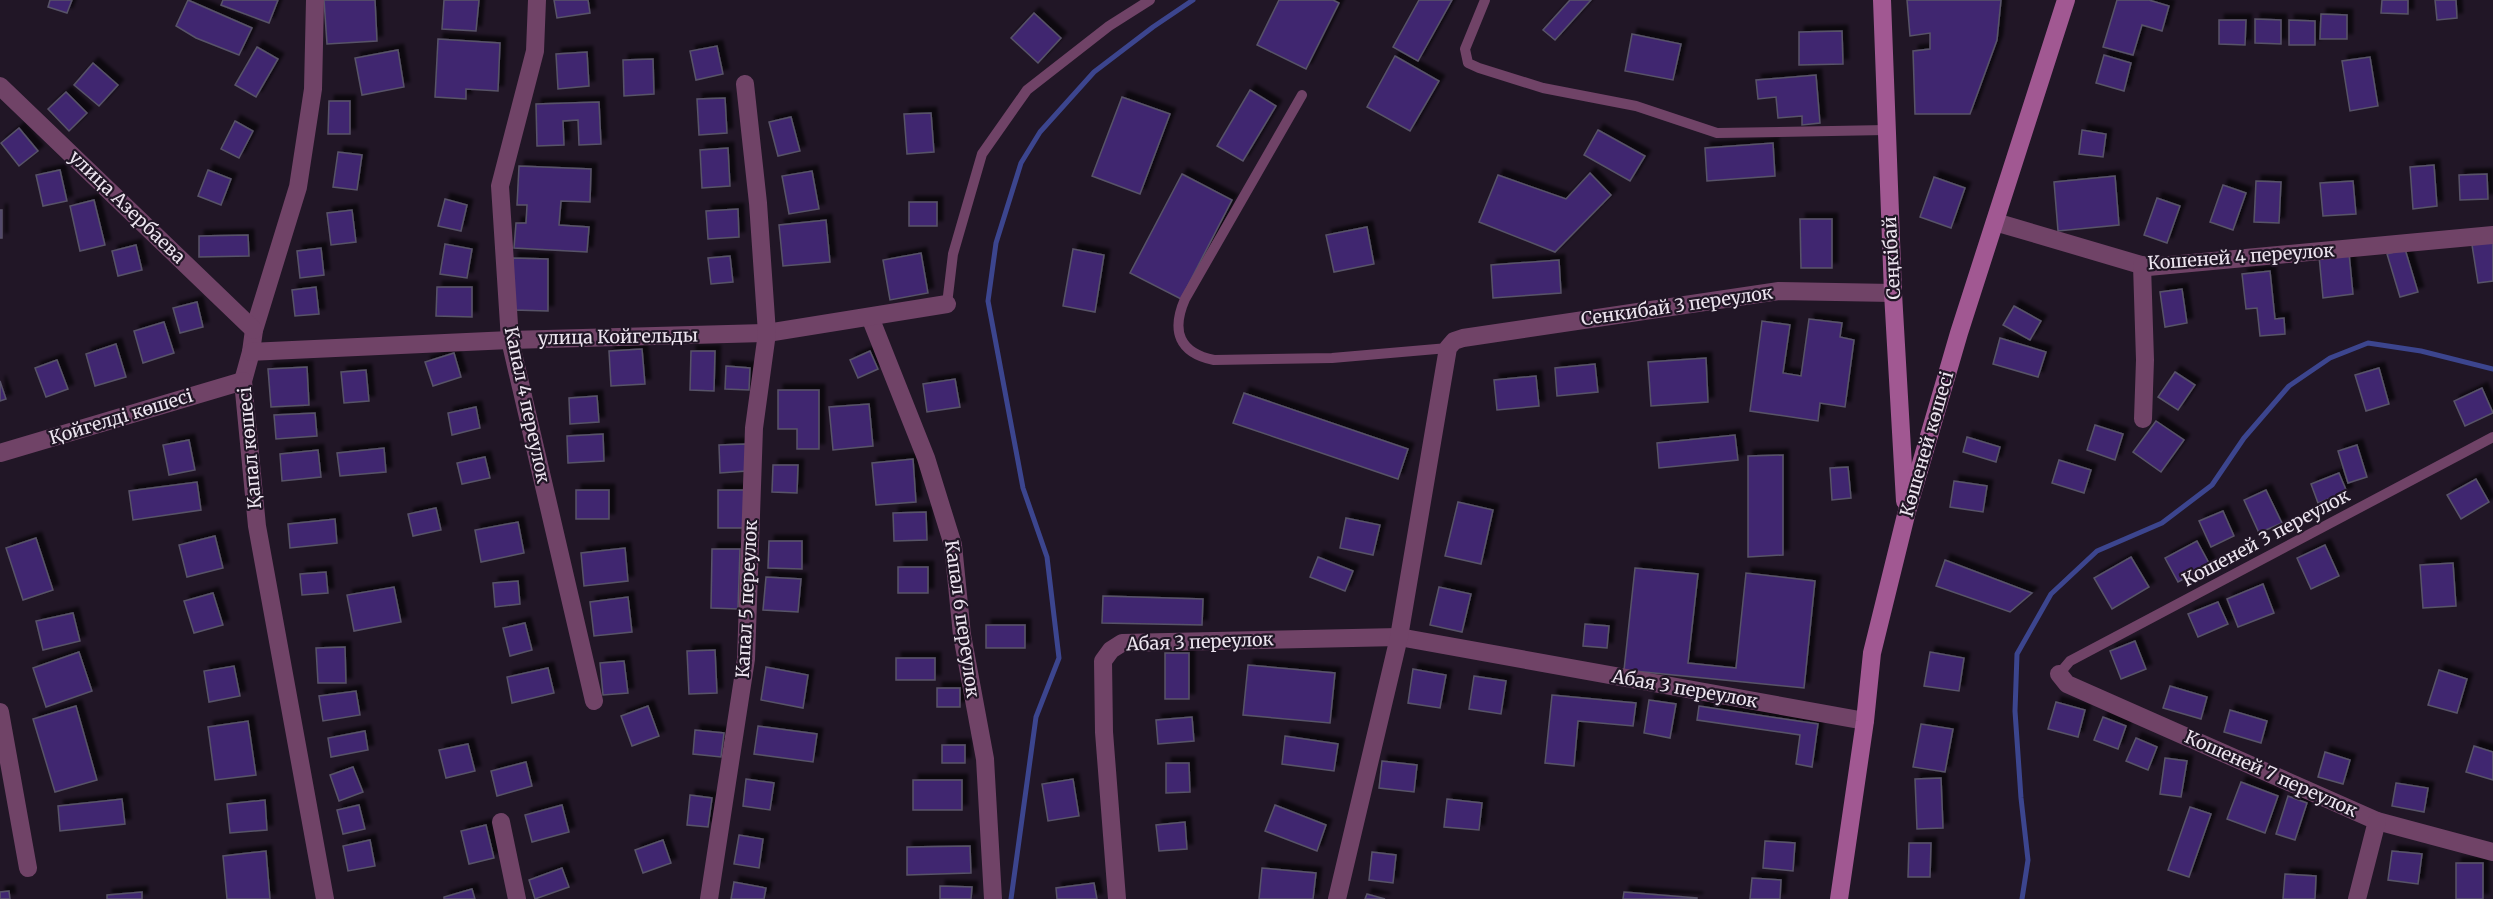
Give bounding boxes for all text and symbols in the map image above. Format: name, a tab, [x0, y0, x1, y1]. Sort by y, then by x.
street label: улица Азербаева	[64, 145, 191, 268]
street label: Сеңкібай	[1878, 216, 1905, 300]
street label: Кошеней 4 переулок	[2147, 238, 2336, 275]
street label: Сенкибай 3 переулок	[1580, 281, 1775, 330]
street label: улица Койгельды	[538, 324, 698, 349]
street label: Капал 4 переулок	[500, 325, 555, 486]
street label: Көшеней көшесі	[1895, 368, 1958, 519]
street label: Қойгелді көшесі	[46, 384, 196, 449]
street label: Қапал көшесі	[233, 386, 266, 510]
street label: Кошеней 3 переулок	[2178, 483, 2354, 592]
street label: Капал 5 переулок	[731, 519, 762, 679]
street label: Капал 6 переулок	[940, 539, 985, 700]
street label: Абая 3 переулок	[1125, 627, 1275, 656]
street label: Абая 3 переулок	[1610, 664, 1760, 713]
street label: Кошеней 7 переулок	[2181, 725, 2362, 822]

